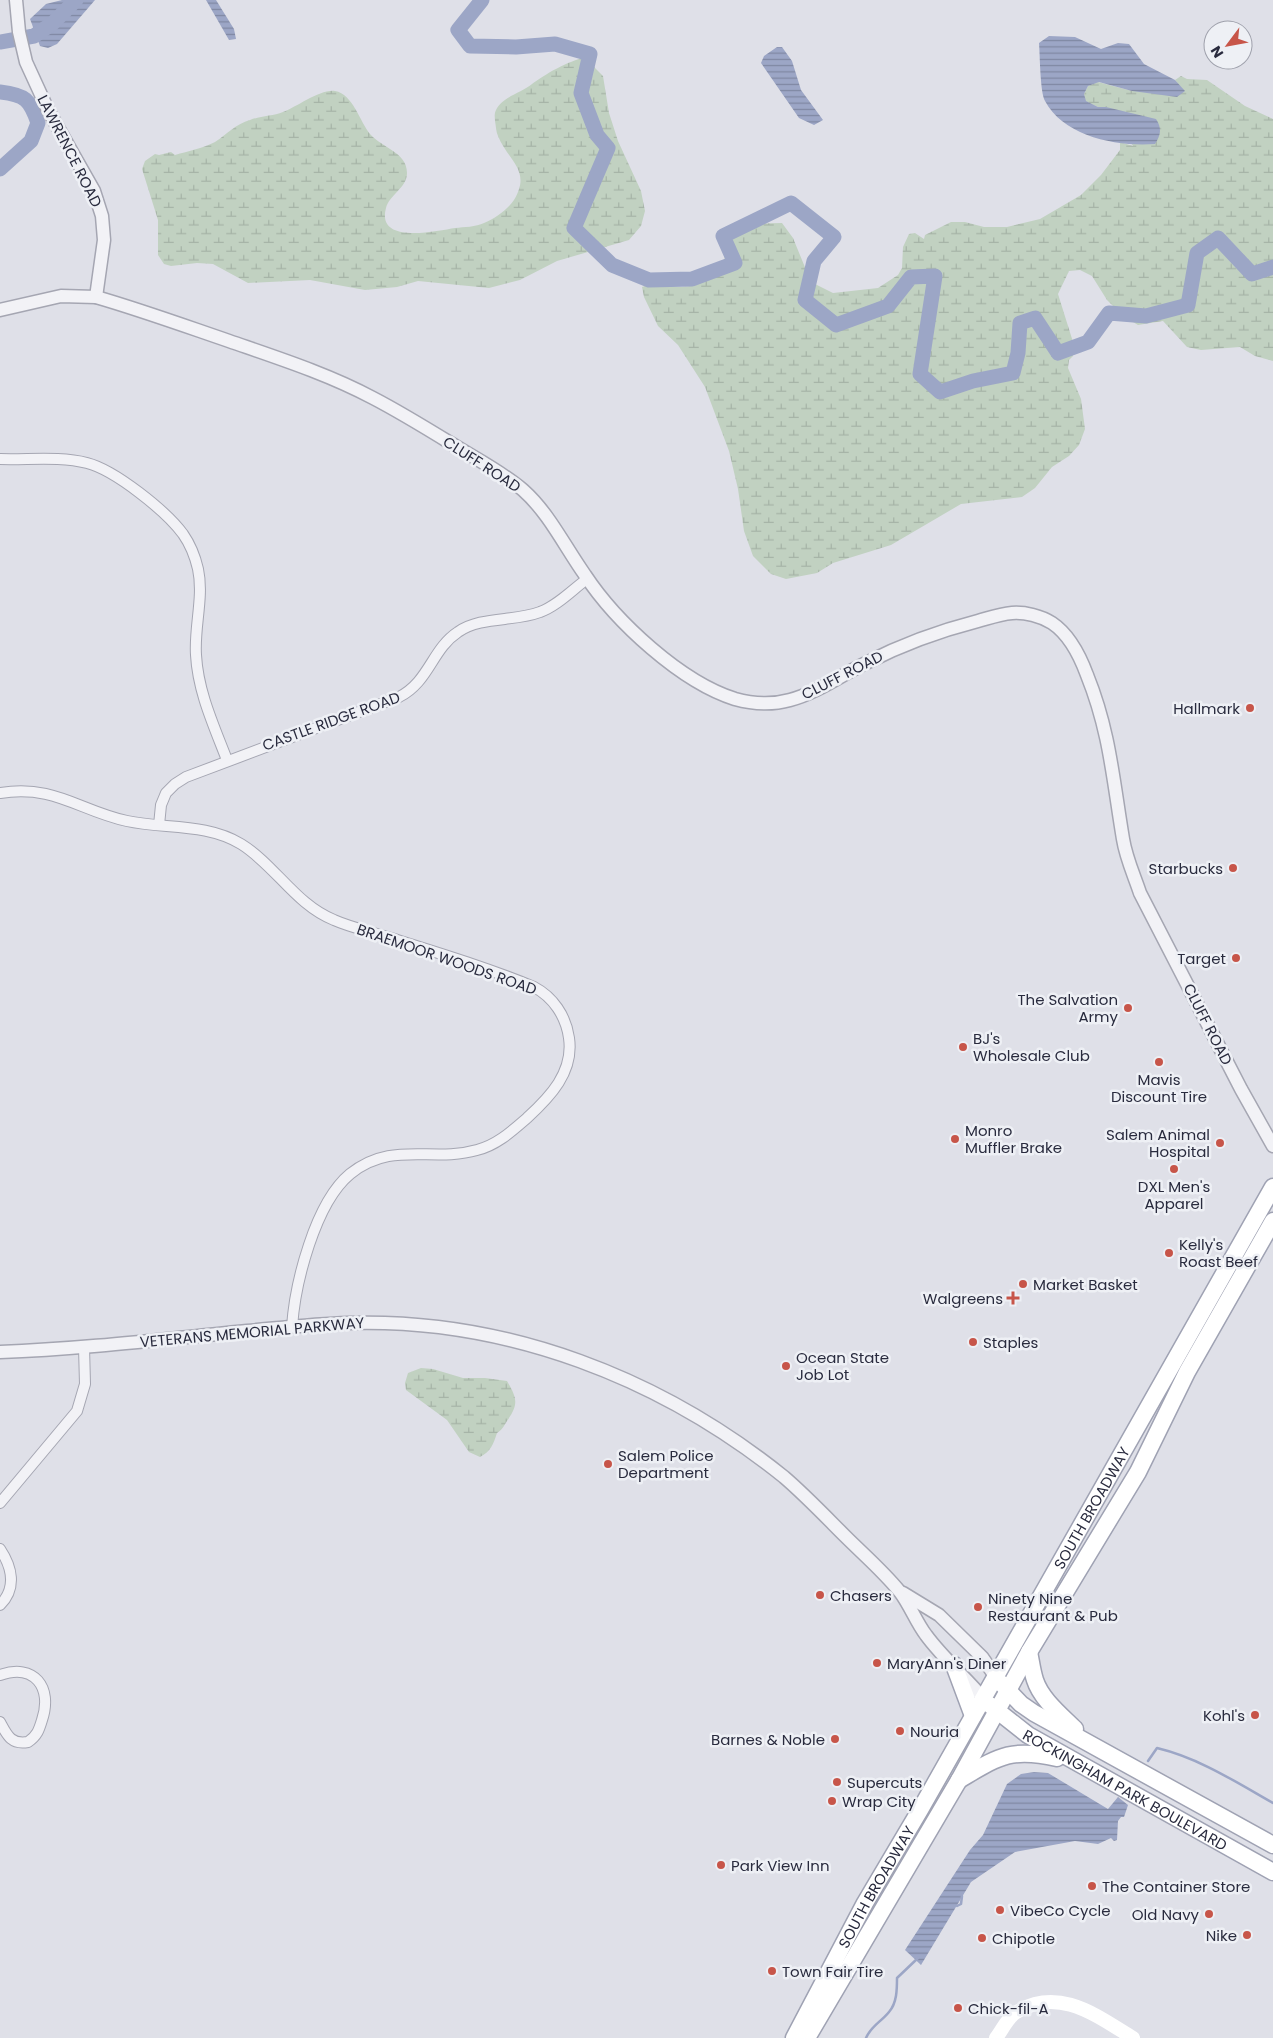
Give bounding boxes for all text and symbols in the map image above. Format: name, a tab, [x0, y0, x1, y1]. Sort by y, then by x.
north arrow	[1203, 20, 1253, 70]
text: N	[1206, 42, 1228, 62]
street label: LAWRENCE ROAD	[33, 91, 107, 211]
street label: CLUFF ROAD	[439, 431, 525, 497]
street label: CLUFF ROAD	[798, 645, 886, 705]
street label: CASTLE RIDGE ROAD	[259, 686, 403, 756]
place label: Hallmark	[1173, 698, 1240, 719]
marker: Hallmark	[1244, 702, 1256, 714]
place label: Starbucks	[1149, 858, 1223, 879]
marker: Starbucks	[1227, 862, 1239, 874]
street label: BRAEMOOR WOODS ROAD	[354, 918, 540, 1000]
place label: Target	[1177, 948, 1226, 969]
marker: Target	[1230, 952, 1242, 964]
street label: CLUFF ROAD	[1178, 980, 1238, 1068]
place label: The Salvation Army	[1017, 989, 1119, 1027]
marker: The Salvation Army	[1122, 1002, 1134, 1014]
place label: BJ's Wholesale Club	[973, 1028, 1090, 1066]
marker: BJ's Wholesale Club	[957, 1041, 969, 1053]
marker: Mavis Discount Tire	[1153, 1056, 1165, 1068]
place label: Mavis Discount Tire	[1111, 1069, 1207, 1107]
place label: Monro Muffler Brake	[965, 1120, 1062, 1158]
place label: Salem Animal Hospital	[1106, 1124, 1210, 1162]
marker: Monro Muffler Brake	[949, 1133, 961, 1145]
marker: Salem Animal Hospital	[1214, 1137, 1226, 1149]
marker: DXL Men's Apparel	[1168, 1163, 1180, 1175]
place label: DXL Men's Apparel	[1138, 1176, 1210, 1214]
place label: Kelly's Roast Beef	[1179, 1234, 1258, 1272]
marker: Kelly's Roast Beef	[1163, 1247, 1175, 1259]
place label: Market Basket	[1033, 1274, 1138, 1295]
marker: Market Basket	[1017, 1278, 1029, 1290]
place label: Walgreens	[923, 1288, 1003, 1309]
marker: Walgreens	[1007, 1292, 1019, 1304]
street label: VETERANS MEMORIAL PARKWAY	[139, 1312, 365, 1352]
place label: Staples	[983, 1332, 1039, 1353]
marker: Staples	[967, 1336, 979, 1348]
place label: Ocean State Job Lot	[796, 1347, 889, 1385]
marker: Ocean State Job Lot	[780, 1360, 792, 1372]
street label: SOUTH BROADWAY	[1048, 1442, 1134, 1573]
place label: Salem Police Department	[618, 1445, 713, 1483]
marker: Salem Police Department	[602, 1458, 614, 1470]
place label: Chasers	[830, 1585, 892, 1606]
place label: Ninety Nine Restaurant & Pub	[988, 1588, 1118, 1626]
marker: Chasers	[814, 1589, 826, 1601]
marker: Ninety Nine Restaurant & Pub	[972, 1601, 984, 1613]
place label: MaryAnn's Diner	[887, 1653, 1007, 1674]
marker: MaryAnn's Diner	[871, 1657, 883, 1669]
place label: Kohl's	[1203, 1705, 1245, 1726]
marker: Kohl's	[1249, 1709, 1261, 1721]
place label: Nouria	[910, 1721, 959, 1742]
street label: ROCKINGHAM PARK BOULEVARD	[1019, 1724, 1231, 1855]
marker: Nouria	[894, 1725, 906, 1737]
place label: Barnes & Noble	[711, 1729, 825, 1750]
marker: Barnes & Noble	[829, 1733, 841, 1745]
place label: Supercuts	[847, 1772, 923, 1793]
marker: Supercuts	[831, 1776, 843, 1788]
place label: Wrap City	[842, 1791, 916, 1812]
marker: Wrap City	[826, 1795, 838, 1807]
street label: SOUTH BROADWAY	[833, 1821, 919, 1952]
place label: Park View Inn	[731, 1855, 829, 1876]
marker: Park View Inn	[715, 1859, 727, 1871]
place label: The Container Store	[1102, 1876, 1250, 1897]
marker: The Container Store	[1086, 1880, 1098, 1892]
place label: VibeCo Cycle	[1010, 1900, 1111, 1921]
marker: VibeCo Cycle	[994, 1904, 1006, 1916]
place label: Old Navy	[1132, 1904, 1200, 1925]
marker: Old Navy	[1203, 1908, 1215, 1920]
place label: Nike	[1206, 1925, 1237, 1946]
place label: Chipotle	[992, 1928, 1055, 1949]
marker: Nike	[1241, 1929, 1253, 1941]
marker: Chipotle	[976, 1932, 988, 1944]
place label: Town Fair Tire	[782, 1961, 883, 1982]
marker: Town Fair Tire	[766, 1965, 778, 1977]
place label: Chick-fil-A	[968, 1998, 1049, 2019]
marker: Chick-fil-A	[952, 2002, 964, 2014]

